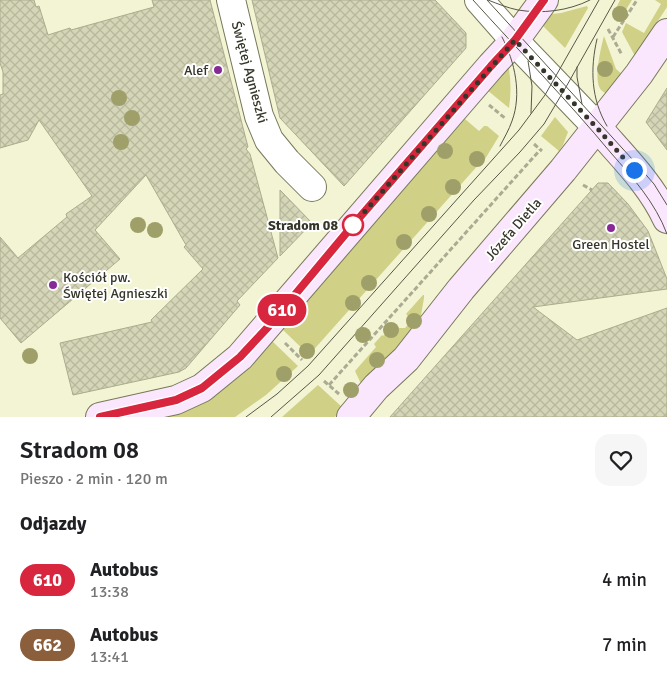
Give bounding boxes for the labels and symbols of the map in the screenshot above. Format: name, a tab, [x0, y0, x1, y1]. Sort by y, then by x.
street label: Świętej Agnieszki	[228, 19, 271, 125]
place label: Alef	[184, 62, 209, 79]
marker: Alef	[212, 64, 224, 76]
your location	[622, 158, 647, 183]
street label: Józefa Dietla	[482, 195, 545, 264]
marker: Stradom 08	[342, 214, 364, 236]
place label: Stradom 08	[268, 217, 338, 234]
marker: Green Hostel	[605, 222, 617, 234]
place label: Green Hostel	[572, 236, 650, 253]
place label: Kościół pw. Świętej Agnieszki	[63, 269, 168, 302]
marker: Kościół pw. Świętej Agnieszki	[47, 279, 59, 291]
line badge: 610	[253, 294, 311, 326]

